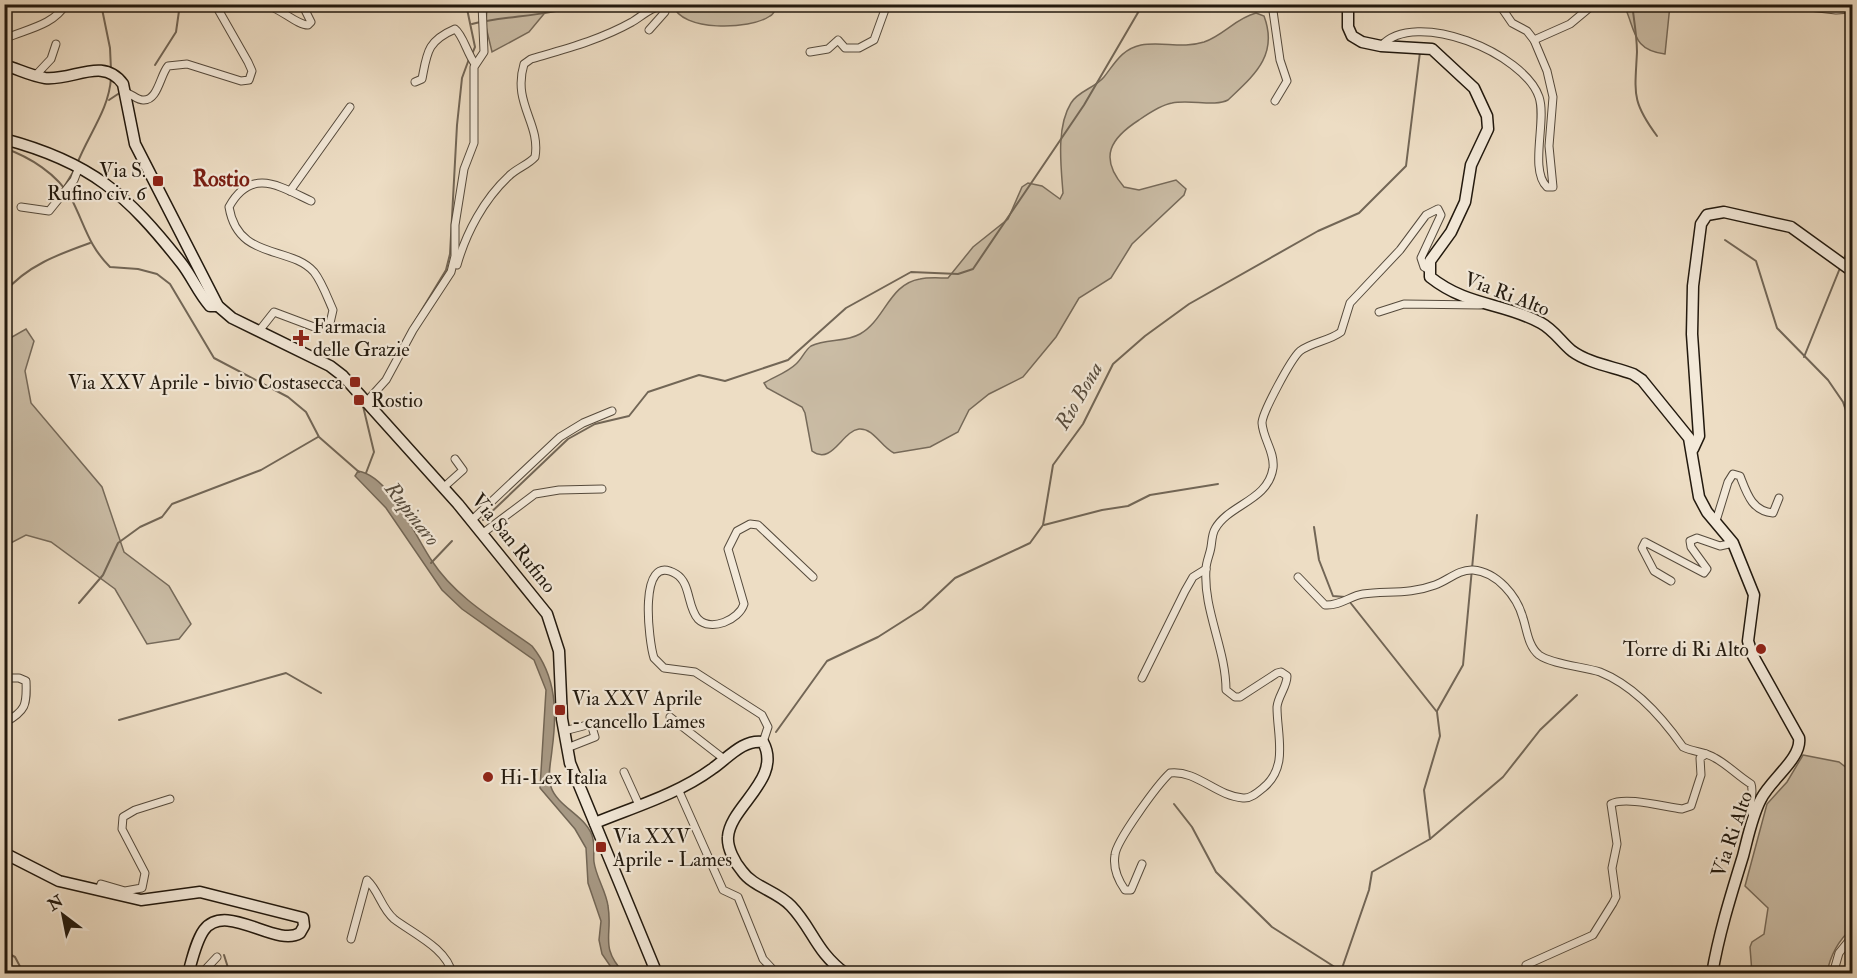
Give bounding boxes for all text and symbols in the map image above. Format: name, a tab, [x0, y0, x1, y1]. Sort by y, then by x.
place label: Via S. Rufino civ. 6	[47, 158, 147, 206]
district label: Rostio	[192, 165, 250, 193]
marker: Via S. Rufino civ. 6	[151, 174, 165, 188]
street label: Via Ri Alto	[1461, 266, 1553, 322]
place label: Farmacia delle Grazie	[313, 314, 410, 362]
marker: Farmacia delle Grazie	[294, 331, 308, 345]
water label: Rio Bona	[1048, 357, 1109, 435]
place label: Via XXV Aprile - bivio Costasecca	[68, 370, 344, 396]
marker: Via XXV Aprile - bivio Costasecca	[348, 375, 362, 389]
place label: Rostio	[371, 388, 423, 413]
marker: Rostio	[352, 393, 366, 407]
water label: Rupinaro	[378, 476, 446, 552]
street label: Via San Rufino	[466, 488, 562, 598]
place label: Torre di Ri Alto	[1623, 637, 1749, 662]
marker: Torre di Ri Alto	[1754, 642, 1768, 656]
place label: Via XXV Aprile - cancello Lames	[572, 686, 705, 734]
marker: Via XXV Aprile - cancello Lames	[553, 703, 567, 717]
place label: Hi-Lex Italia	[500, 765, 608, 790]
marker: Hi-Lex Italia	[481, 770, 495, 784]
street label: Via Ri Alto	[1706, 788, 1758, 880]
place label: Via XXV Aprile - Lames	[612, 824, 732, 873]
marker: Via XXV Aprile - Lames	[594, 840, 608, 854]
north arrow	[33, 885, 93, 945]
text: N	[43, 890, 68, 916]

